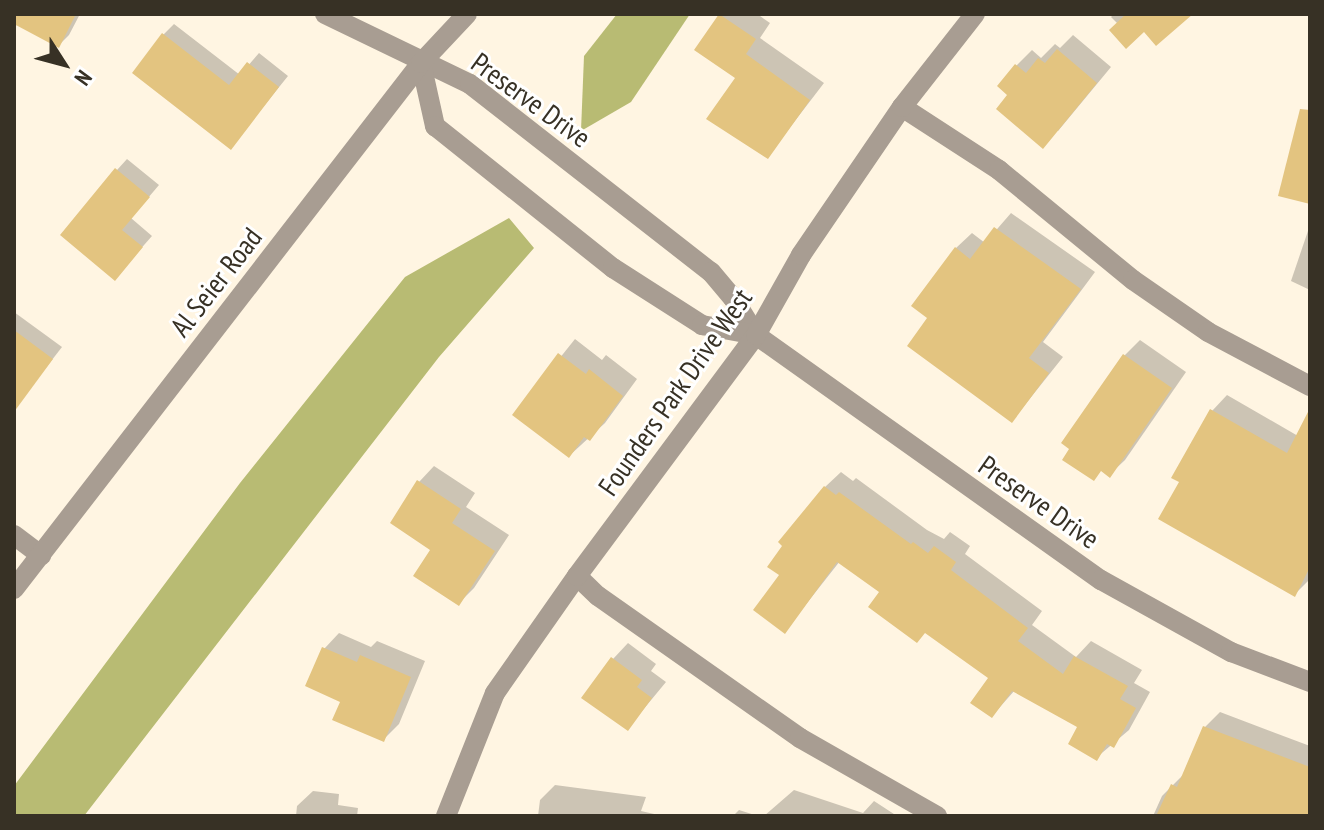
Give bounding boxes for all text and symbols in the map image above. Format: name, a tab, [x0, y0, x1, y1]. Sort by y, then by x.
north arrow	[24, 24, 104, 104]
street label: Preserve Drive	[465, 46, 597, 154]
text: N	[69, 65, 98, 91]
street label: Al Seier Road	[163, 221, 269, 343]
street label: Founders Park Drive West	[591, 282, 759, 502]
street label: Preserve Drive	[972, 448, 1106, 556]

